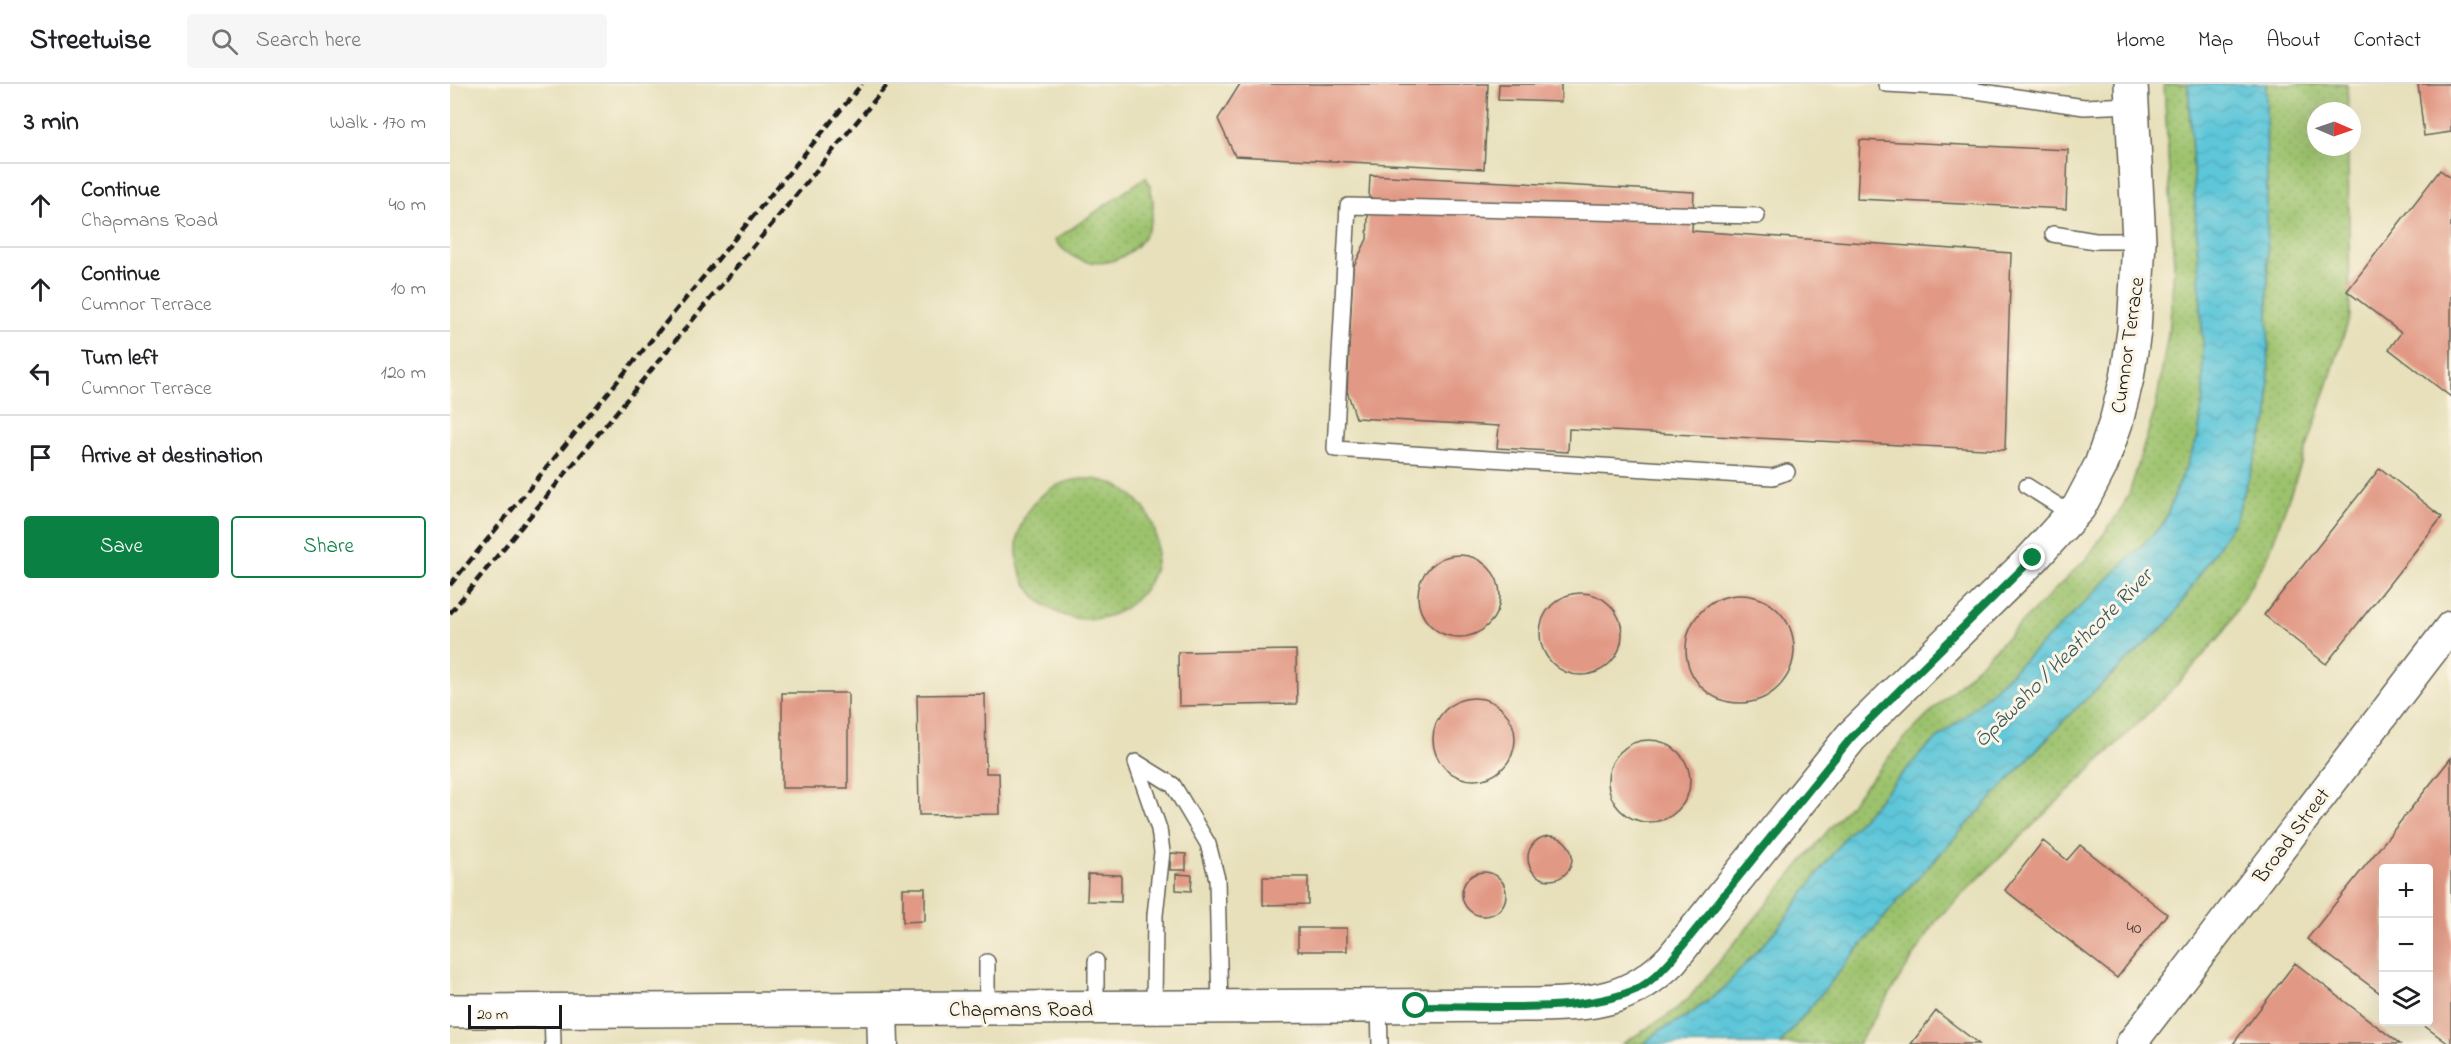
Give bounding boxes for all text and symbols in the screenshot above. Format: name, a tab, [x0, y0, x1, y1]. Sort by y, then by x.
search box	[187, 14, 607, 68]
text: Streetwise	[30, 21, 151, 62]
icon: search	[208, 25, 241, 58]
text: Search here	[256, 25, 361, 57]
text: Home	[2116, 26, 2165, 56]
text: Map	[2198, 26, 2233, 56]
text: About	[2266, 26, 2320, 56]
text: Contact	[2353, 26, 2421, 56]
north arrow	[2307, 102, 2361, 156]
text: 3 min	[24, 104, 79, 142]
text: Walk · 170 m	[330, 109, 426, 138]
text: Continue	[81, 175, 160, 207]
icon: ahead	[24, 189, 57, 222]
text: 40 m	[389, 191, 426, 220]
text: Chapmans Road	[81, 207, 218, 236]
text: Continue	[81, 259, 160, 291]
icon: ahead	[24, 273, 57, 306]
text: 10 m	[390, 275, 426, 304]
street label: Cumnor Terrace	[2105, 275, 2153, 415]
text: Cumnor Terrace	[81, 291, 212, 320]
text: Turn left	[81, 343, 158, 375]
icon: left	[24, 357, 57, 390]
text: 120 m	[381, 359, 426, 388]
text: Cumnor Terrace	[81, 375, 212, 404]
icon: arrive	[24, 441, 57, 474]
text: Arrive at destination	[81, 441, 263, 473]
button: Save	[24, 516, 219, 578]
button: Share	[231, 516, 426, 578]
route end	[2019, 544, 2045, 570]
water label: Ōpāwaho / Heathcote River	[1967, 560, 2163, 756]
street label: Broad Street	[2246, 782, 2339, 891]
map controls	[2379, 864, 2433, 1026]
button: +	[2379, 864, 2433, 918]
house number: 40	[2126, 916, 2142, 942]
button: −	[2379, 918, 2433, 972]
button: layers	[2379, 972, 2433, 1026]
route start	[1402, 992, 1428, 1018]
street label: Chapmans Road	[949, 996, 1093, 1026]
scale bar	[468, 1002, 562, 1030]
text: 20 m	[477, 1003, 508, 1027]

